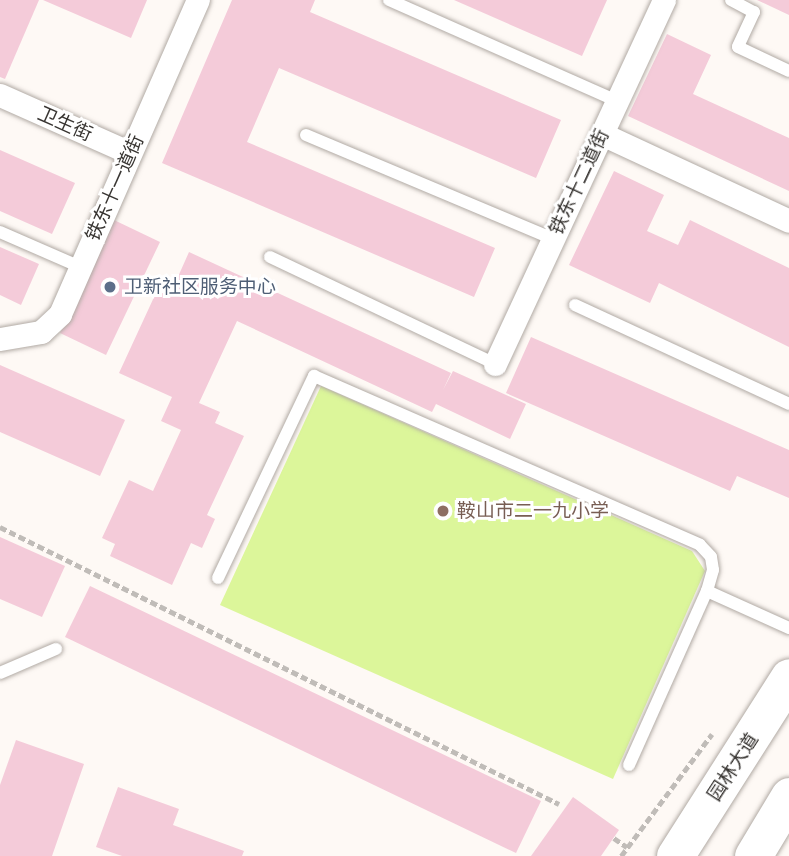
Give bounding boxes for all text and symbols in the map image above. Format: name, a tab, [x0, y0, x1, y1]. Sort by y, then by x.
street label: 卫生街	[34, 102, 96, 146]
street label: 铁东十二道街	[545, 126, 613, 238]
street label: 铁东十一道街	[81, 131, 149, 245]
place label: 卫新社区服务中心	[124, 276, 276, 298]
marker: 卫新社区服务中心	[102, 279, 118, 295]
place label: 鞍山市二一九小学	[457, 500, 609, 522]
marker: 鞍山市二一九小学	[435, 503, 451, 519]
street label: 园林大道	[703, 729, 763, 805]

